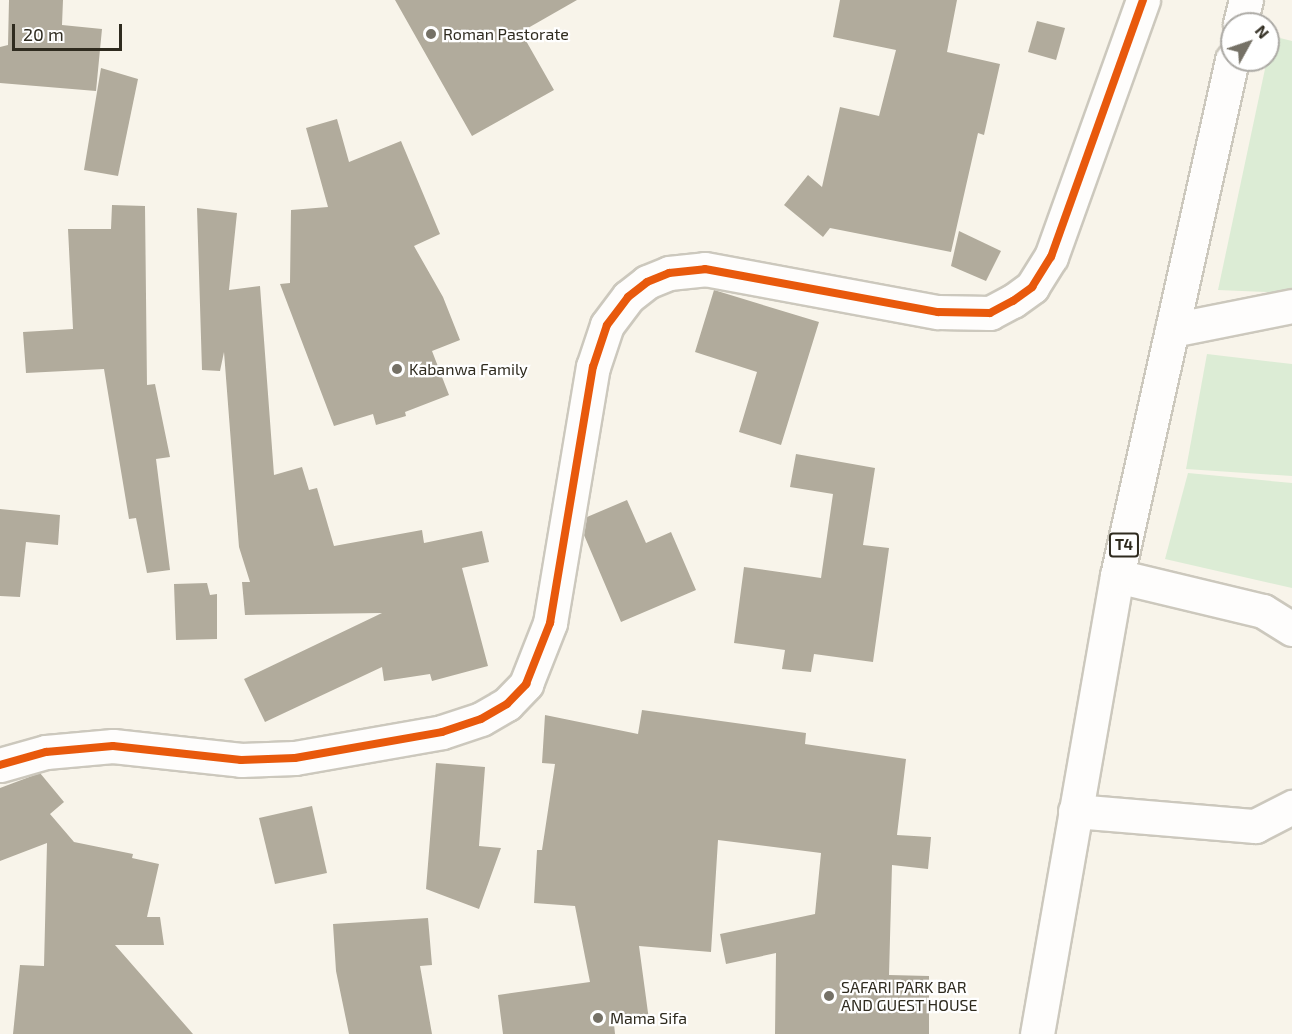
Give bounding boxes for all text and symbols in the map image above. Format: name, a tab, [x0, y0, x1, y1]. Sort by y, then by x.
scale bar	[15, 12, 124, 50]
north arrow	[1220, 12, 1280, 72]
text: N	[1252, 21, 1274, 42]
text: 20 m	[23, 23, 64, 45]
place label: Roman Pastorate	[443, 24, 569, 44]
marker: Roman Pastorate	[424, 27, 438, 41]
place label: Kabanwa Family	[409, 359, 528, 379]
marker: Kabanwa Family	[390, 362, 404, 376]
road number: T4	[1108, 533, 1140, 557]
place label: SAFARI PARK BAR AND GUEST HOUSE	[841, 977, 978, 1015]
marker: SAFARI PARK BAR AND GUEST HOUSE	[822, 989, 836, 1003]
place label: Mama Sifa	[610, 1008, 687, 1028]
marker: Mama Sifa	[591, 1011, 605, 1025]

